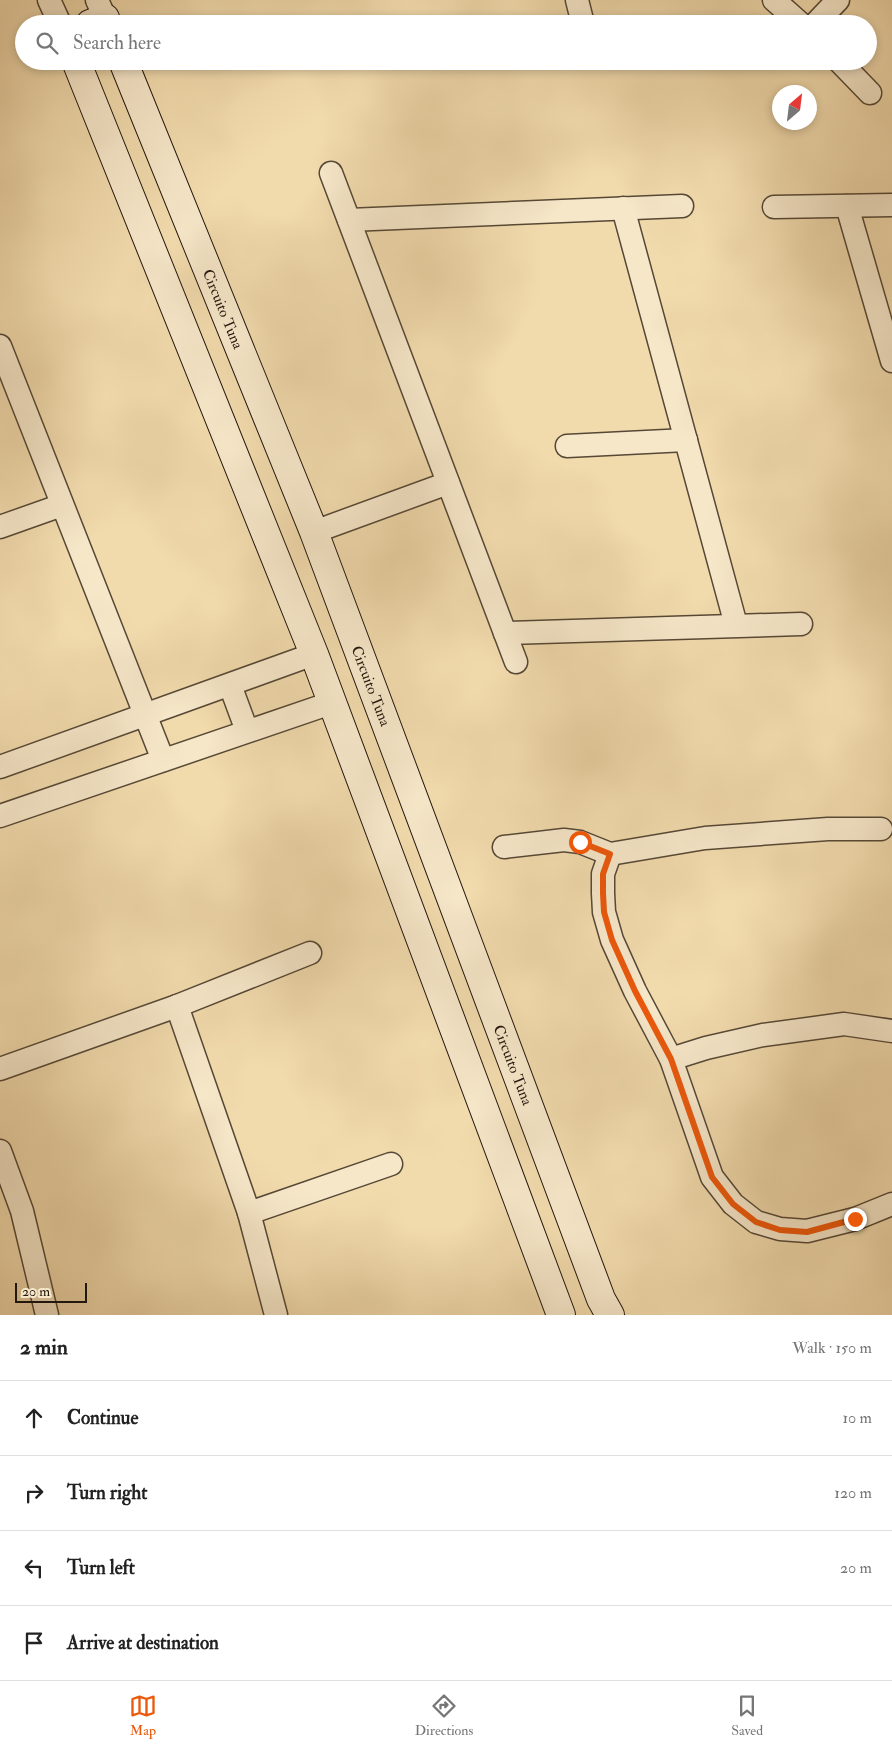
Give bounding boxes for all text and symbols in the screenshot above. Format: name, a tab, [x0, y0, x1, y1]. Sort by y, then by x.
search box	[15, 15, 877, 70]
icon: search	[33, 29, 61, 57]
text: Search here	[73, 31, 161, 55]
north arrow	[772, 85, 817, 130]
street label: Circuito Tuna	[198, 266, 247, 353]
street label: Circuito Tuna	[347, 643, 395, 730]
route start	[569, 831, 592, 854]
street label: Circuito Tuna	[489, 1022, 537, 1109]
route end	[844, 1208, 867, 1231]
scale bar	[15, 1280, 88, 1303]
text: 20 m	[22, 1283, 50, 1300]
text: 2 min	[20, 1334, 68, 1361]
text: Walk · 150 m	[792, 1338, 872, 1358]
icon: ahead	[20, 1404, 48, 1432]
text: Continue	[67, 1406, 138, 1430]
text: 10 m	[842, 1408, 872, 1428]
icon: right	[20, 1479, 48, 1507]
text: Turn right	[67, 1481, 147, 1505]
text: 120 m	[834, 1483, 872, 1503]
icon: left	[20, 1554, 48, 1582]
text: Turn left	[67, 1556, 135, 1580]
text: 20 m	[840, 1558, 872, 1578]
icon: arrive	[20, 1629, 48, 1657]
text: Arrive at destination	[67, 1631, 219, 1655]
tab: Map	[129, 1692, 157, 1739]
tab: Directions	[415, 1692, 473, 1739]
tab: Saved	[731, 1692, 763, 1739]

